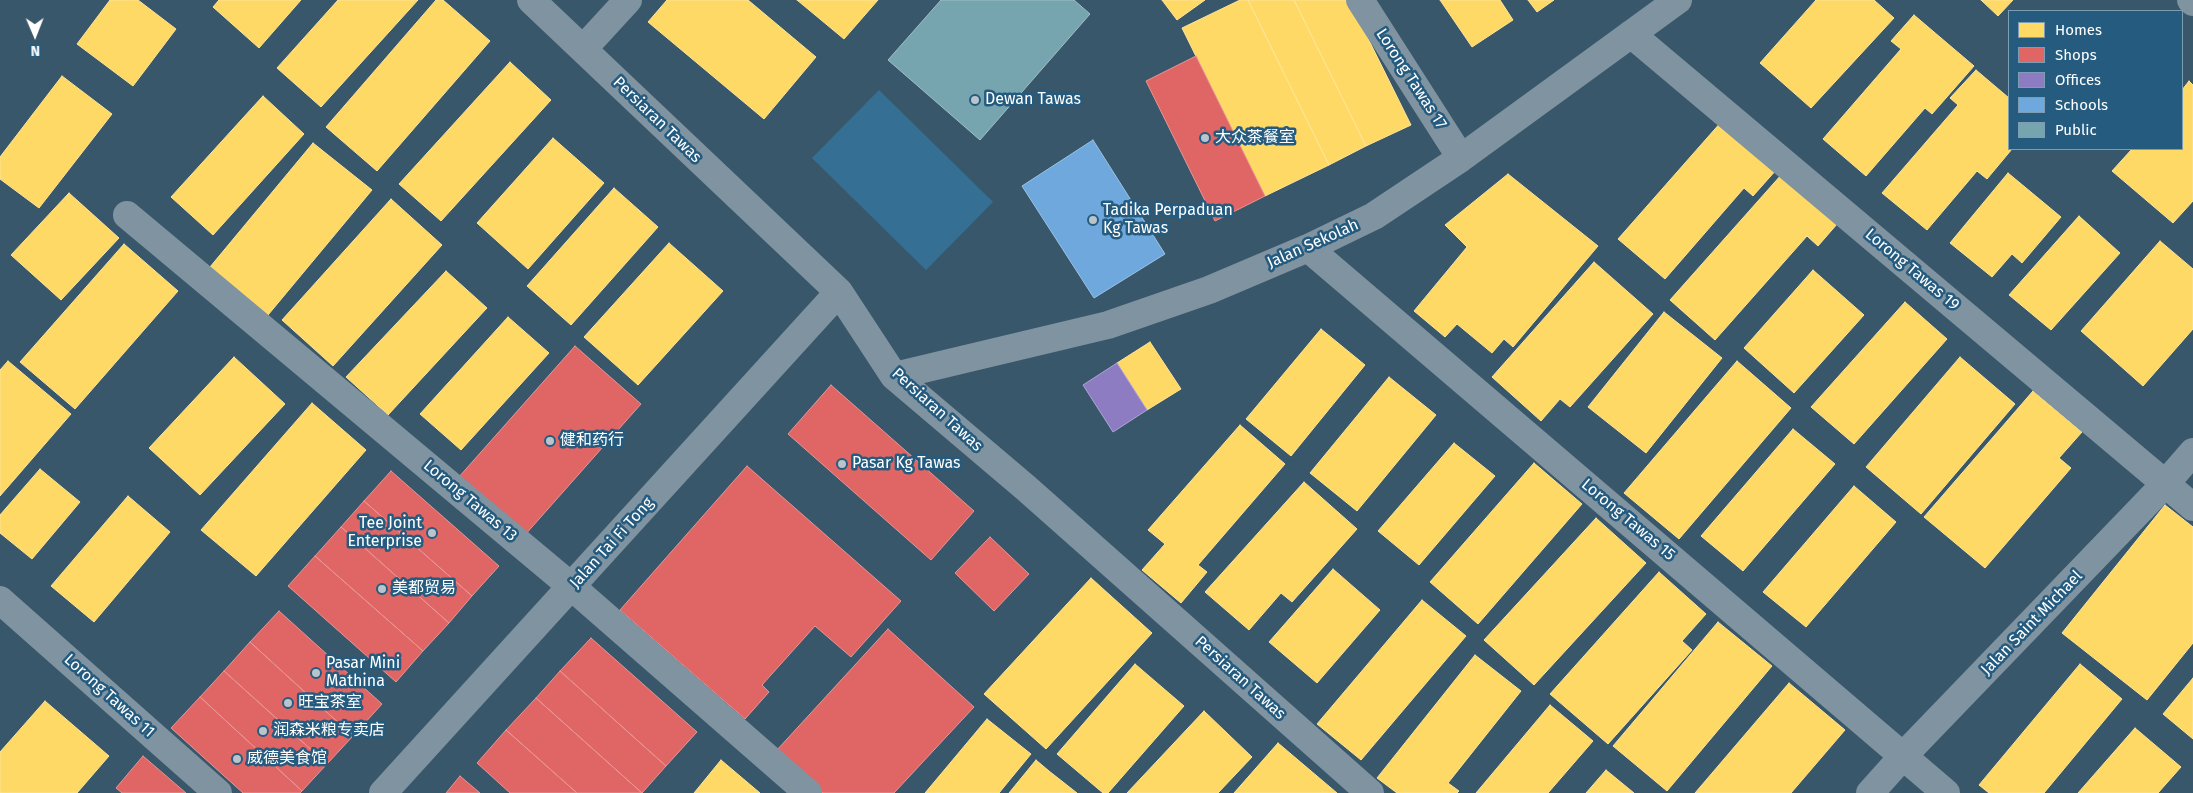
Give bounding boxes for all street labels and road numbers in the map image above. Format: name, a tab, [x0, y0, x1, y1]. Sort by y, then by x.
street label: Lorong Tawas 17	[1371, 25, 1451, 133]
street label: Persiaran Tawas	[609, 73, 705, 167]
street label: Jalan Sekolah	[1264, 215, 1362, 273]
street label: Lorong Tawas 19	[1861, 225, 1963, 315]
street label: Persiaran Tawas	[888, 364, 986, 456]
street label: Lorong Tawas 13	[419, 456, 521, 546]
street label: Lorong Tawas 15	[1577, 475, 1679, 565]
street label: Jalan Tai Fi Tong	[566, 494, 658, 592]
street label: Jalan Saint Michael	[1977, 567, 2087, 679]
street label: Persiaran Tawas	[1191, 632, 1289, 724]
street label: Lorong Tawas 11	[60, 650, 158, 742]

